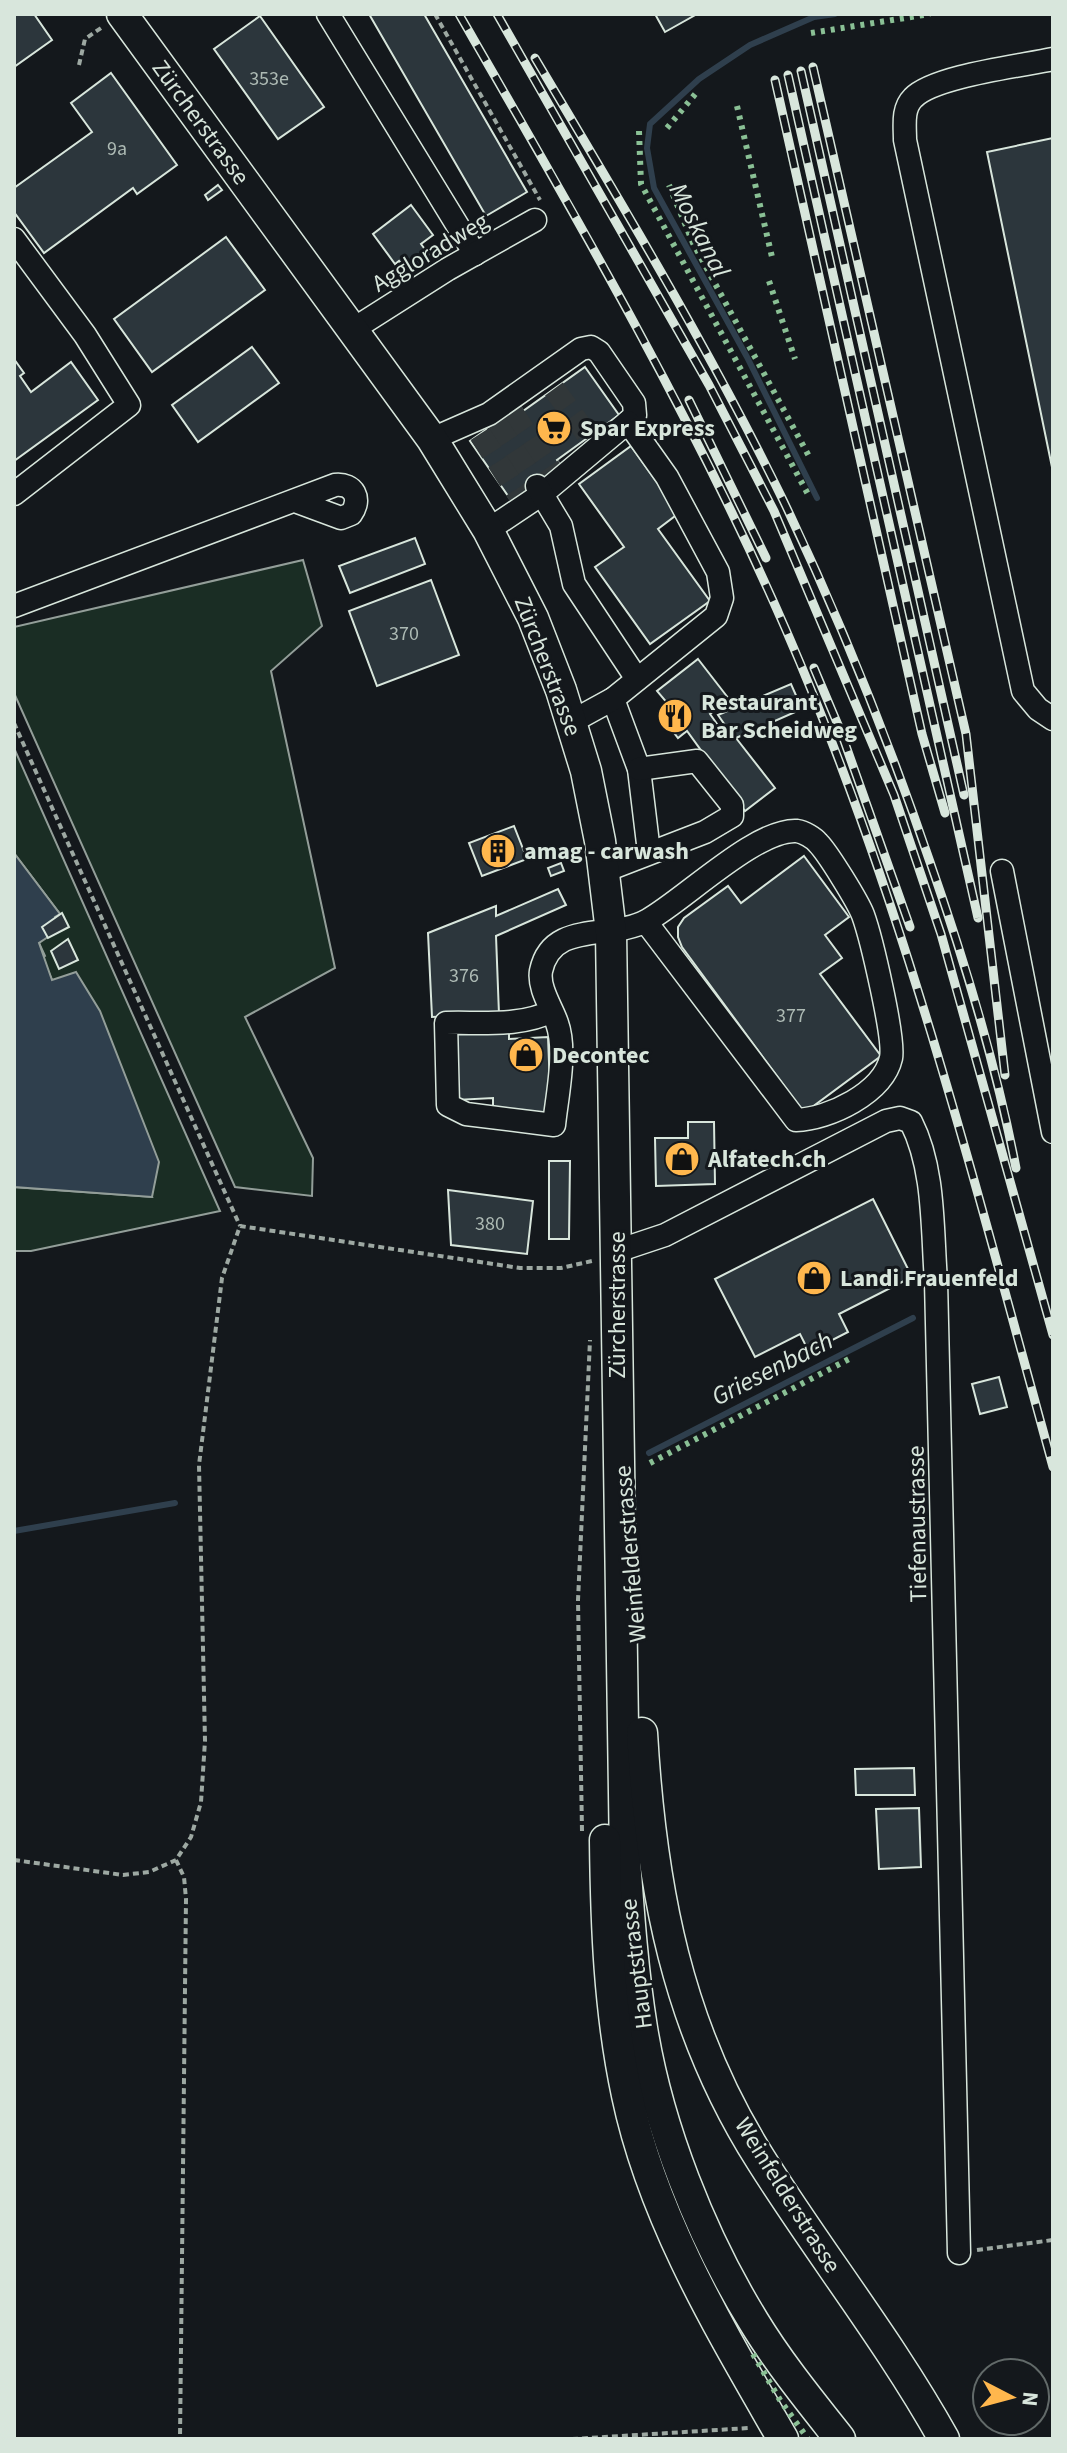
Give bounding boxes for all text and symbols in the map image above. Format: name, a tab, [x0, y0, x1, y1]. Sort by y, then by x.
street label: Zürcherstrasse	[143, 52, 258, 192]
house number: 353e	[249, 65, 289, 93]
house number: 9a	[107, 135, 127, 163]
water label: Moskanal	[660, 176, 739, 285]
street label: Aggloradweg	[365, 204, 495, 301]
supermarket icon: Spar Express	[535, 409, 573, 447]
place label: Spar Express	[580, 411, 715, 446]
street label: Zürcherstrasse	[505, 591, 590, 741]
house number: 370	[389, 620, 419, 648]
place label: Restaurant Bar Scheidweg	[701, 685, 857, 748]
restaurant icon: Restaurant Bar Scheidweg	[656, 697, 694, 735]
building icon: amag - carwash	[479, 832, 517, 870]
place label: amag - carwash	[524, 834, 689, 869]
house number: 376	[449, 962, 479, 990]
house number: 377	[776, 1002, 806, 1030]
shop icon: Decontec	[507, 1036, 545, 1074]
place label: Decontec	[552, 1038, 650, 1073]
shop icon: Alfatech.ch	[663, 1140, 701, 1178]
place label: Alfatech.ch	[707, 1142, 827, 1177]
house number: 380	[475, 1210, 505, 1238]
street label: Zürcherstrasse	[600, 1231, 635, 1379]
shop icon: Landi Frauenfeld	[795, 1259, 833, 1297]
place label: Landi Frauenfeld	[840, 1261, 1018, 1296]
water label: Griesenbach	[705, 1322, 840, 1415]
street label: Tiefenaustrasse	[899, 1445, 936, 1603]
street label: Weinfelderstrasse	[605, 1464, 656, 1644]
street label: Hauptstrasse	[611, 1897, 662, 2031]
street label: Weinfelderstrasse	[726, 2111, 849, 2280]
north arrow	[971, 2357, 1051, 2437]
text: N	[1013, 2390, 1047, 2408]

